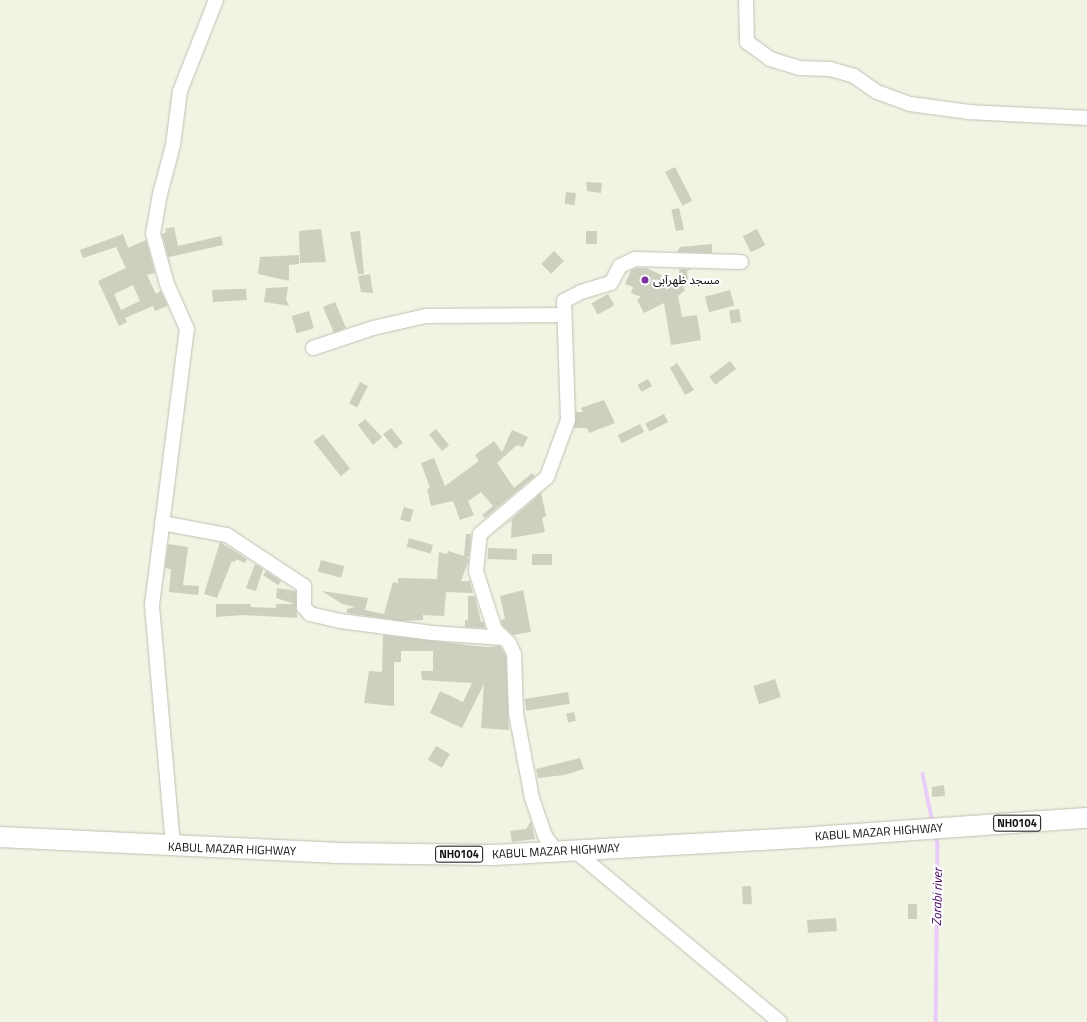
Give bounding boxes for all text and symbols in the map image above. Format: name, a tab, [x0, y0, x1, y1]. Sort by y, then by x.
place label: مسجد ظهرآبی	[653, 273, 720, 287]
marker: مسجد ظهرآبی	[640, 275, 650, 285]
road number: NH0104	[993, 814, 1041, 832]
street label: KABUL MAZAR HIGHWAY	[815, 820, 943, 844]
street label: KABUL MAZAR HIGHWAY	[168, 840, 296, 858]
street label: KABUL MAZAR HIGHWAY	[492, 840, 620, 862]
road number: NH0104	[435, 845, 483, 863]
water label: Zorabi river	[929, 868, 945, 926]

